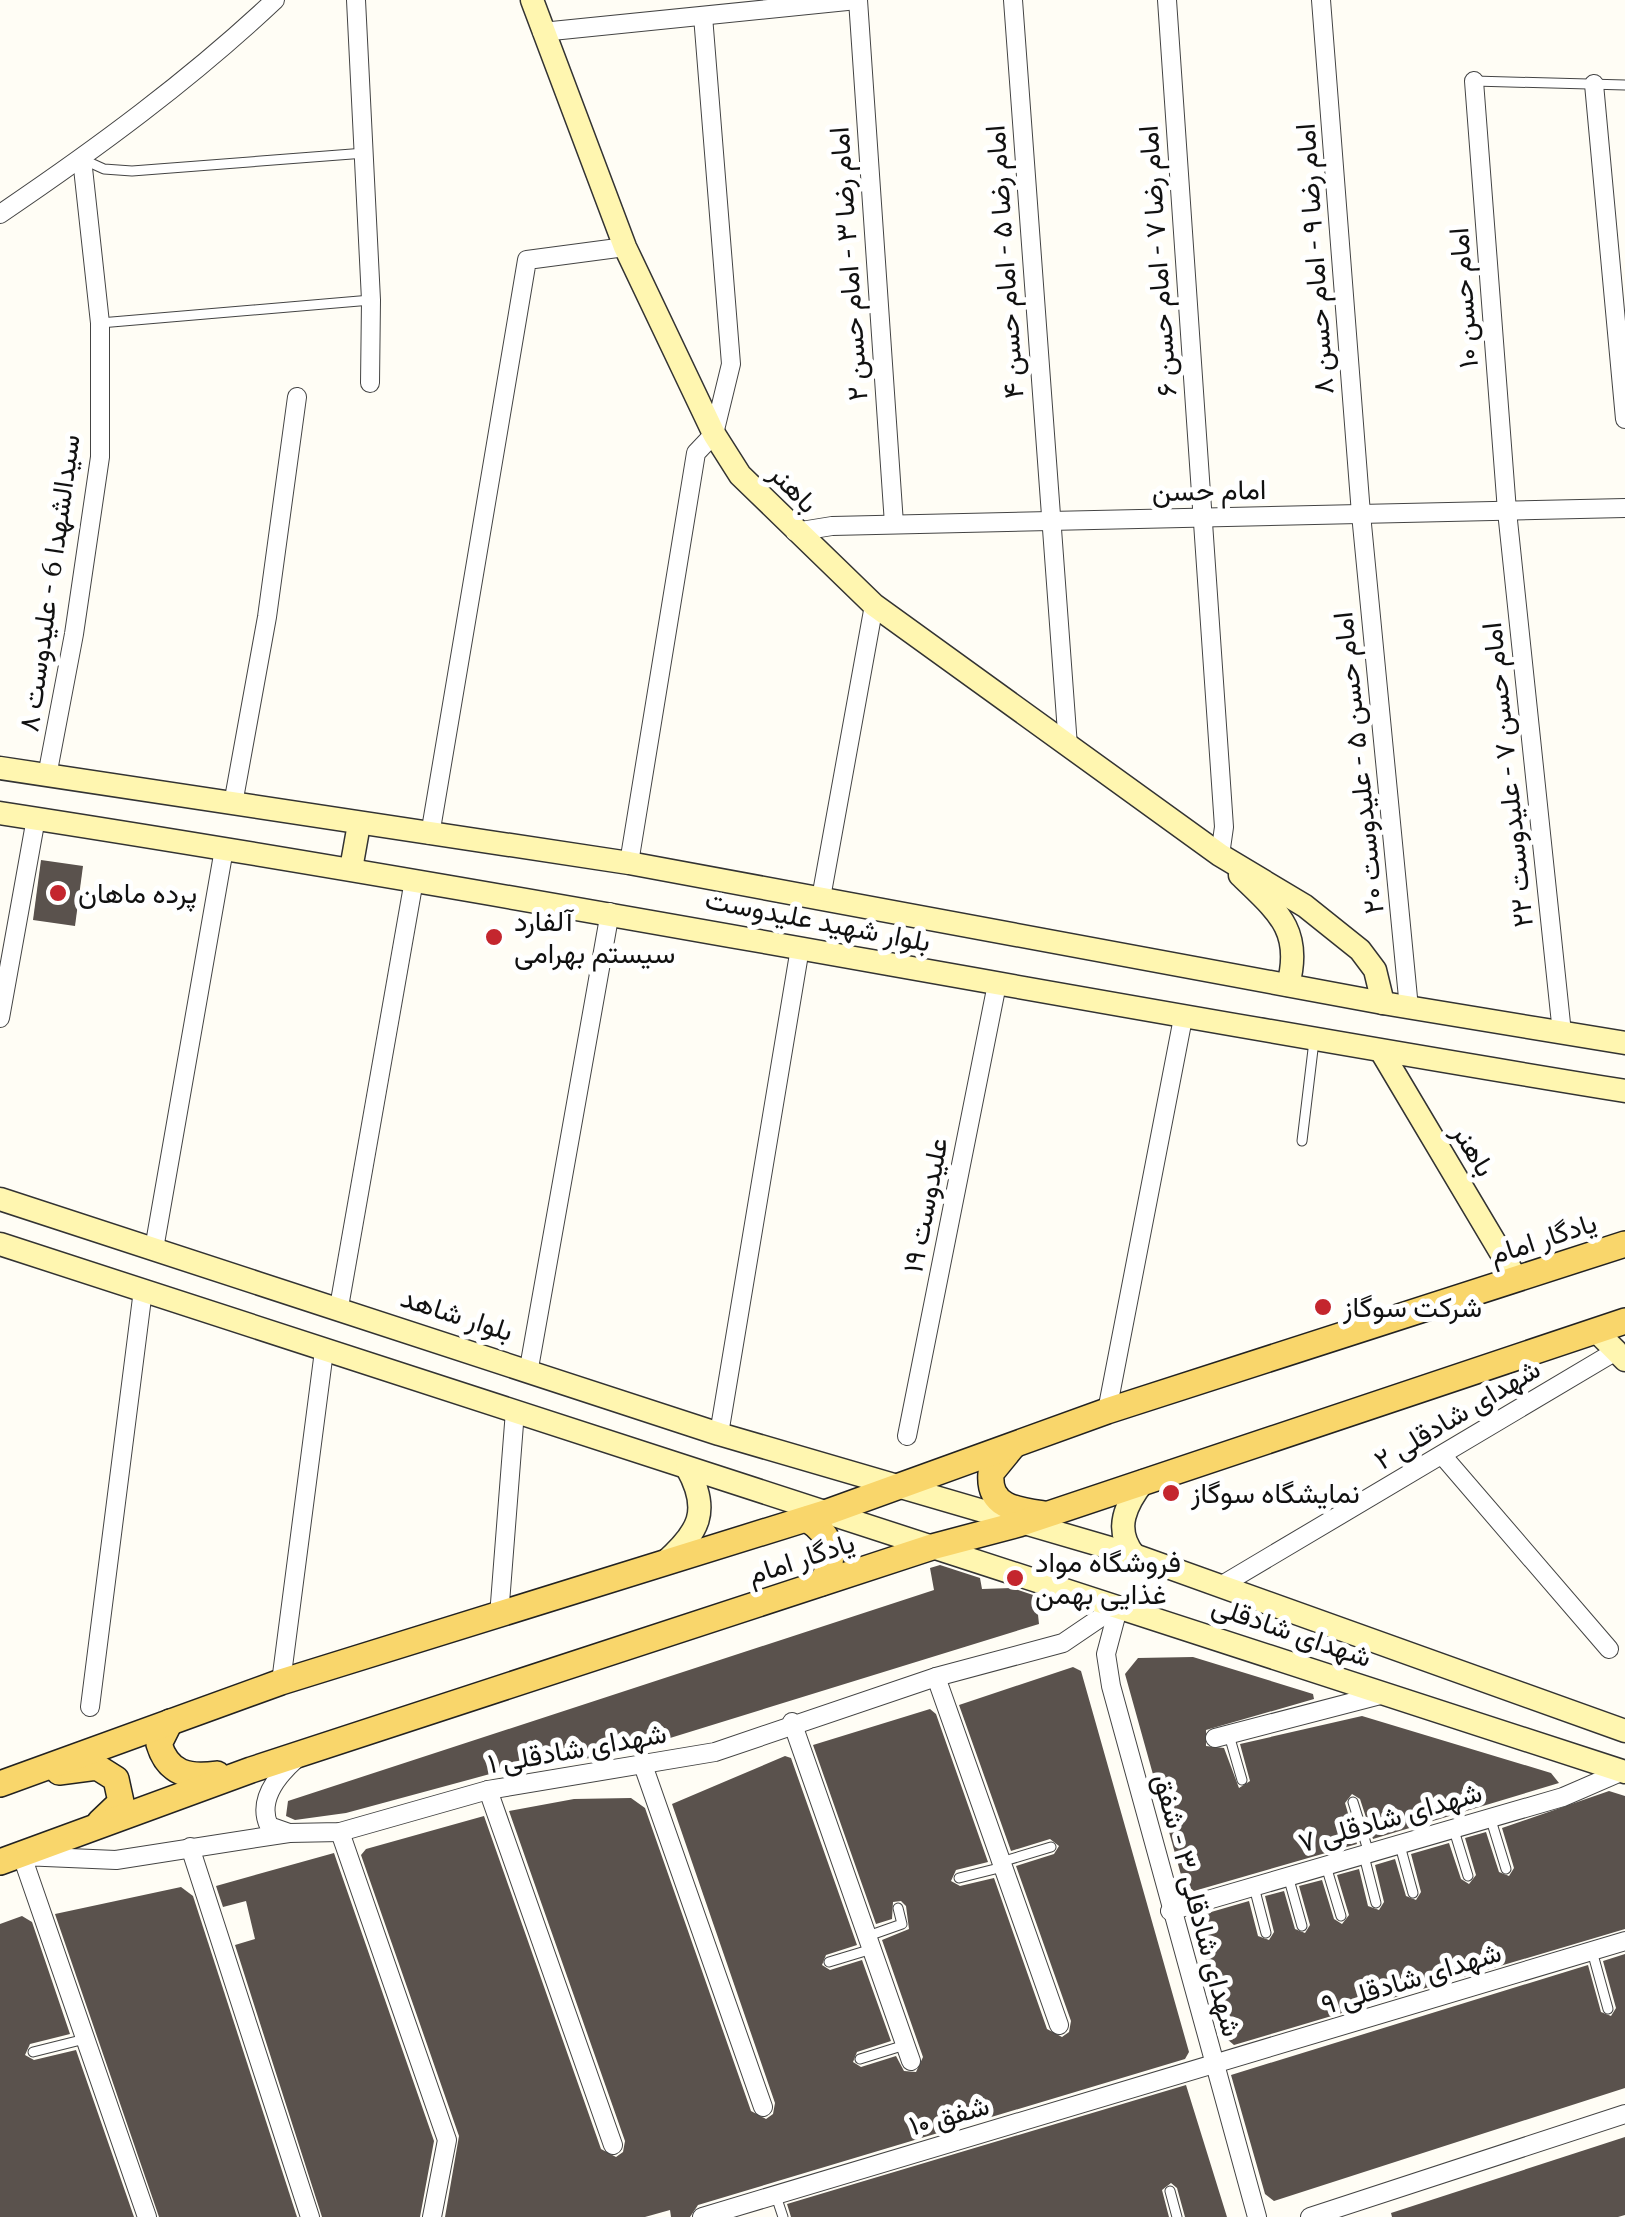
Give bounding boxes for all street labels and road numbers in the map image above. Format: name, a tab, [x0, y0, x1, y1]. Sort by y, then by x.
street label: امام رضا ۹ - امام حسن ۸	[1286, 122, 1342, 396]
street label: امام رضا ۵ - امام حسن ۴	[975, 124, 1033, 400]
street label: امام رضا ۷ - امام حسن ۶	[1129, 124, 1185, 398]
street label: امام رضا ۳ - امام حسن ۲	[819, 126, 877, 402]
street label: امام حسن ۱۰	[1439, 226, 1487, 370]
street label: سیدالشهدا 6 - علیدوست ۸	[9, 432, 88, 734]
street label: باهنر	[761, 454, 827, 520]
street label: امام حسن	[1151, 470, 1267, 510]
street label: امام حسن ۵ - علیدوست ۲۰	[1323, 610, 1393, 916]
street label: امام حسن ۷ - علیدوست ۲۲	[1472, 621, 1542, 929]
street label: بلوار شهید علیدوست	[702, 880, 934, 960]
street label: باهنر	[1444, 1116, 1505, 1183]
street label: علیدوست ۱۹	[893, 1134, 956, 1276]
street label: یادگار امام	[1485, 1203, 1601, 1273]
street label: بلوار شاهد	[396, 1278, 518, 1349]
street label: شهدای شادقلی ۲	[1367, 1349, 1547, 1478]
street label: یادگار امام	[743, 1523, 859, 1593]
street label: شهدای شادقلی	[1207, 1586, 1377, 1675]
street label: شهدای شادقلی ۱	[485, 1714, 669, 1781]
street label: شهدای شادقلی ۳ - شفق	[1146, 1769, 1251, 2040]
street label: شهدای شادقلی ۷	[1294, 1773, 1486, 1860]
street label: شهدای شادقلی ۹	[1316, 1933, 1505, 2022]
street label: شفق ۱۰	[905, 2085, 993, 2144]

